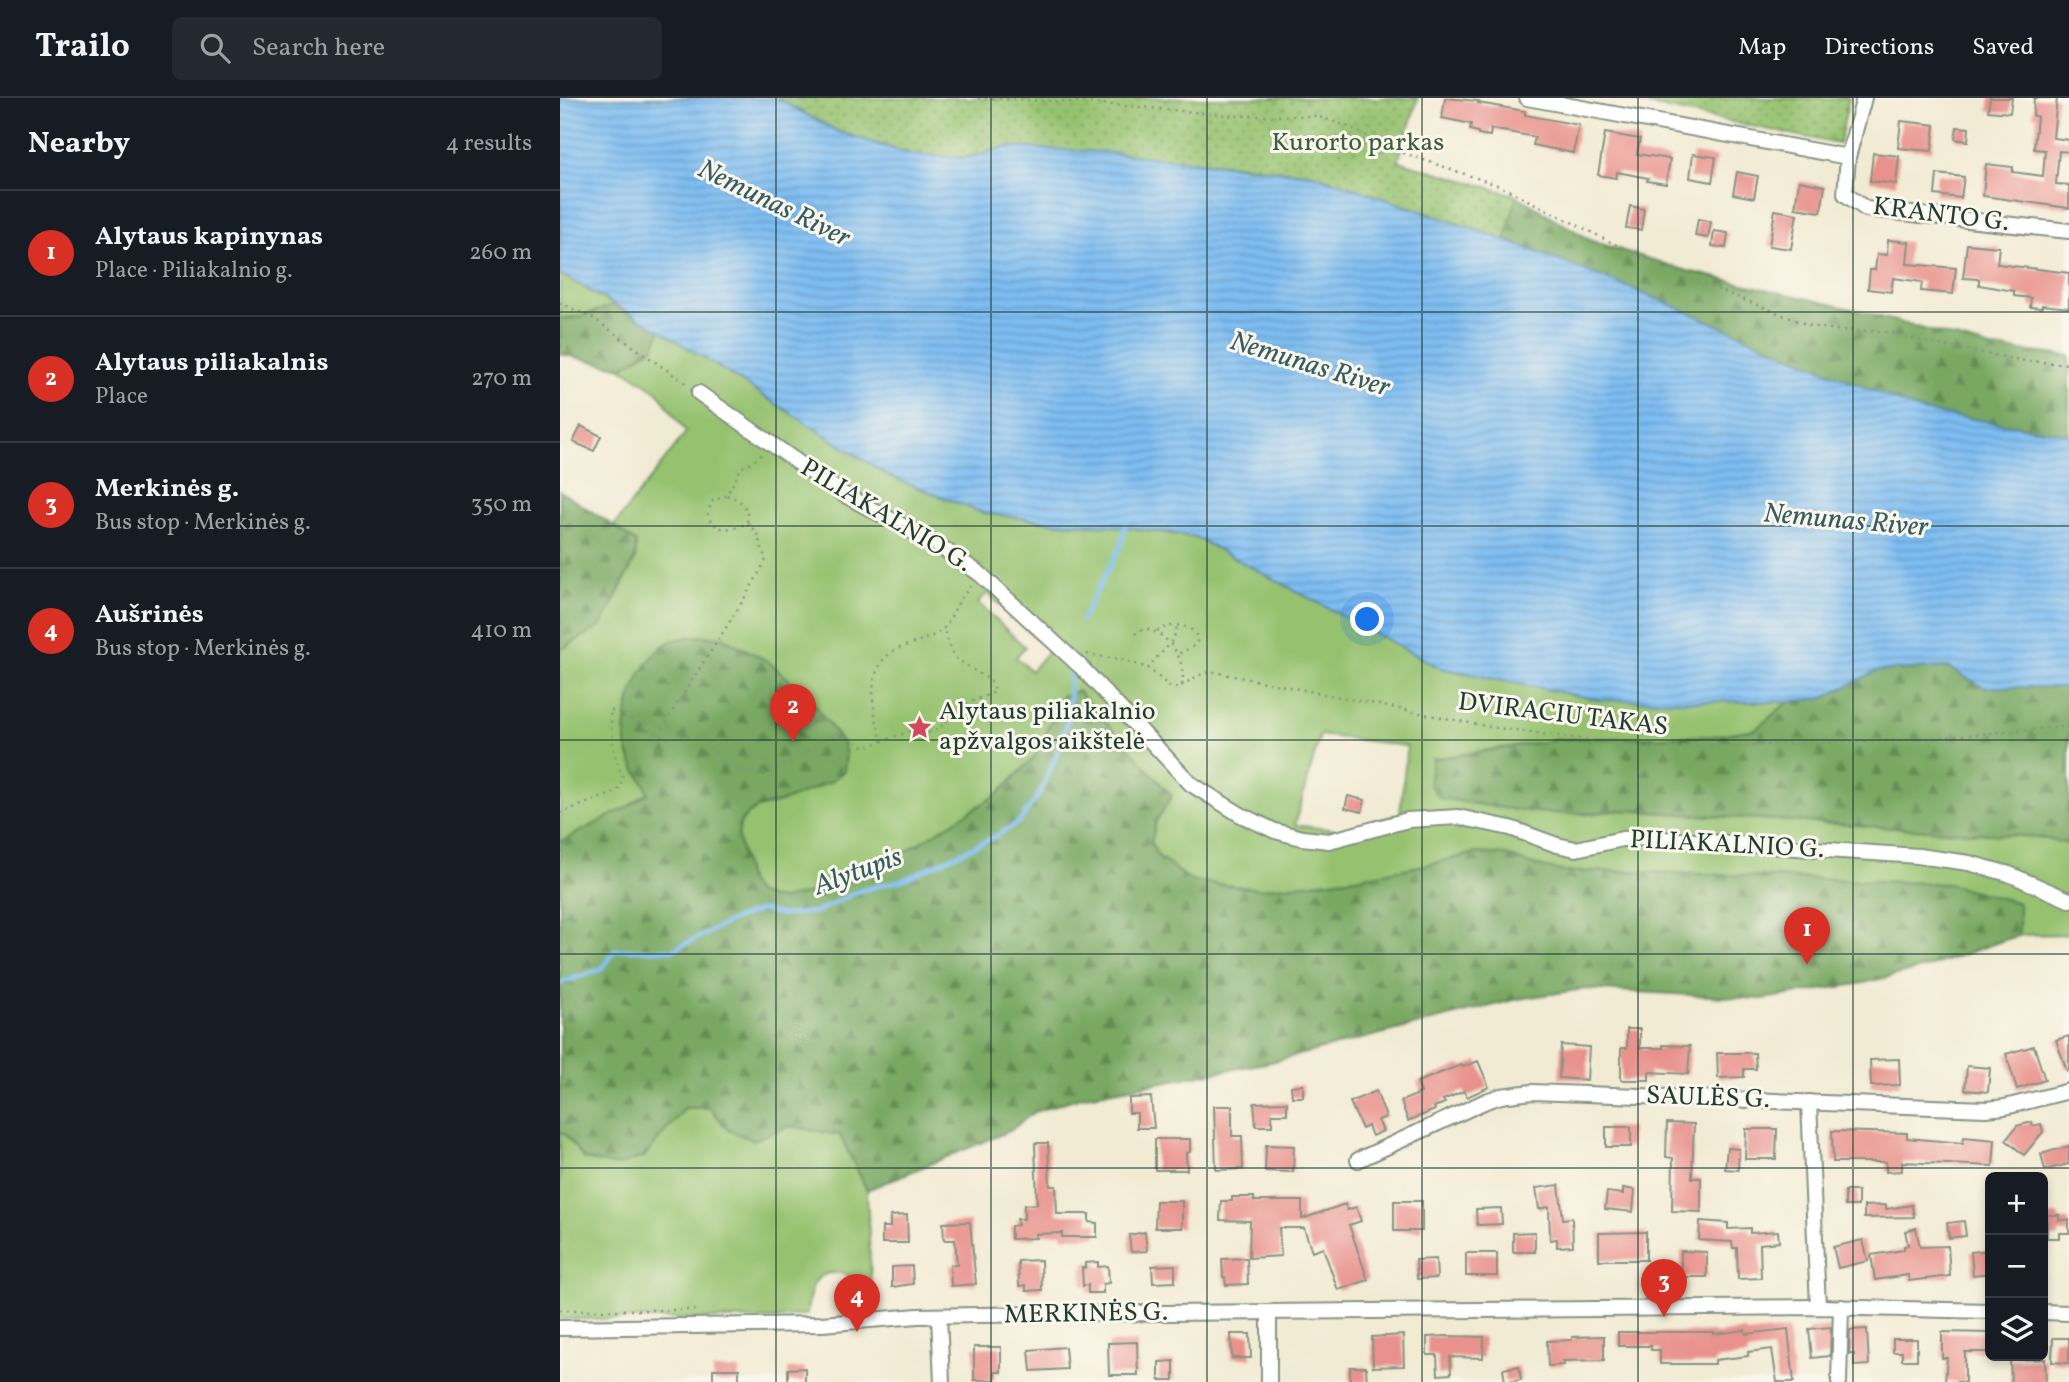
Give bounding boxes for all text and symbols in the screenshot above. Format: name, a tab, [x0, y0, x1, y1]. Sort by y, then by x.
search box	[172, 17, 662, 80]
text: Trailo	[35, 25, 130, 71]
icon: search	[196, 29, 234, 67]
text: Search here	[252, 30, 385, 66]
text: Map	[1738, 31, 1786, 65]
text: Directions	[1824, 31, 1934, 65]
text: Saved	[1972, 31, 2034, 65]
text: Nearby	[28, 123, 130, 165]
park label: Kurorto parkas	[1272, 125, 1444, 161]
text: 4 results	[446, 128, 532, 160]
water label: Nemunas River	[691, 150, 857, 258]
street label: KRANTO G.	[1871, 189, 2011, 241]
text: Alytaus kapinynas	[95, 219, 323, 255]
text: 1	[46, 237, 56, 269]
text: 260 m	[469, 237, 532, 269]
text: Place · Piliakalnio g.	[95, 255, 293, 287]
water label: Nemunas River	[1225, 322, 1395, 408]
text: Alytaus piliakalnis	[95, 345, 329, 381]
text: 2	[45, 363, 57, 395]
text: 270 m	[471, 363, 532, 395]
text: Place	[95, 381, 148, 413]
street label: PILIAKALNIO G.	[793, 450, 979, 582]
text: Merkinės g.	[95, 471, 239, 507]
text: 3	[45, 489, 57, 521]
text: 350 m	[471, 489, 532, 521]
water label: Nemunas River	[1762, 494, 1931, 548]
text: Bus stop · Merkinės g.	[95, 507, 311, 539]
text: Aušrinės	[95, 597, 204, 633]
your location	[1350, 602, 1384, 636]
text: 4	[44, 615, 58, 647]
text: 410 m	[471, 615, 532, 647]
text: Bus stop · Merkinės g.	[95, 633, 311, 665]
pin: 2	[770, 684, 816, 742]
street label: DVIRACIU TAKAS	[1456, 684, 1670, 746]
place label: Alytaus piliakalnio apžvalgos aikštelė	[939, 694, 1156, 760]
place icon: Alytaus piliakalnio apžvalgos aikštelė	[905, 713, 933, 741]
street label: PILIAKALNIO G.	[1629, 822, 1825, 868]
water label: Alytupis	[807, 838, 908, 906]
pin: 1	[1784, 907, 1830, 965]
street label: SAULĖS G.	[1645, 1078, 1771, 1118]
map controls	[1985, 1172, 2048, 1361]
button: +	[1985, 1172, 2048, 1235]
button: −	[1985, 1235, 2048, 1298]
pin: 3	[1641, 1259, 1687, 1317]
pin: 4	[834, 1274, 880, 1332]
street label: MERKINĖS G.	[1004, 1295, 1168, 1333]
button: layers	[1985, 1298, 2048, 1361]

